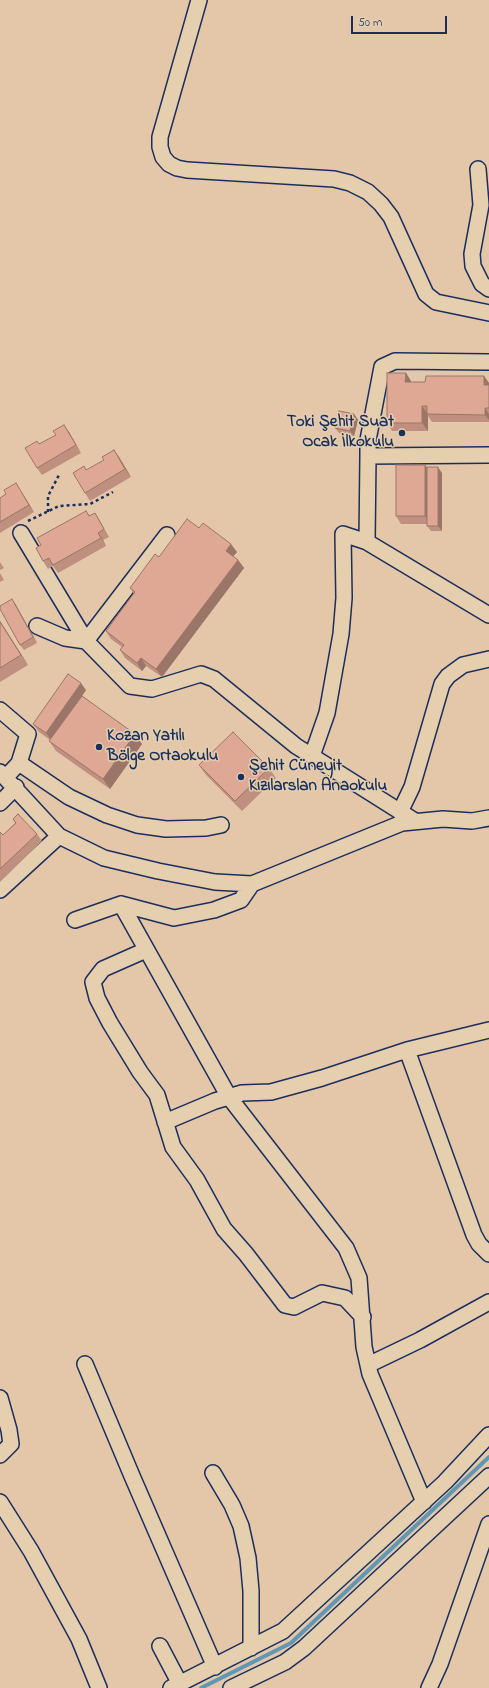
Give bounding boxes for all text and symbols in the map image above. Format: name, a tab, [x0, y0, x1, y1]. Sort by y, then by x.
scale bar	[353, 8, 449, 34]
text: 50 m	[358, 14, 382, 32]
place label: Toki Şehit Suat Ocak İlkokulu	[287, 413, 394, 453]
marker: Toki Şehit Suat Ocak İlkokulu	[397, 428, 407, 438]
place label: Kozan Yatılı Bölge Ortaokulu	[107, 727, 218, 767]
marker: Kozan Yatılı Bölge Ortaokulu	[94, 742, 104, 752]
place label: Şehit Cüneyit Kızılarslan Anaokulu	[249, 757, 387, 797]
marker: Şehit Cüneyit Kızılarslan Anaokulu	[236, 772, 246, 782]

